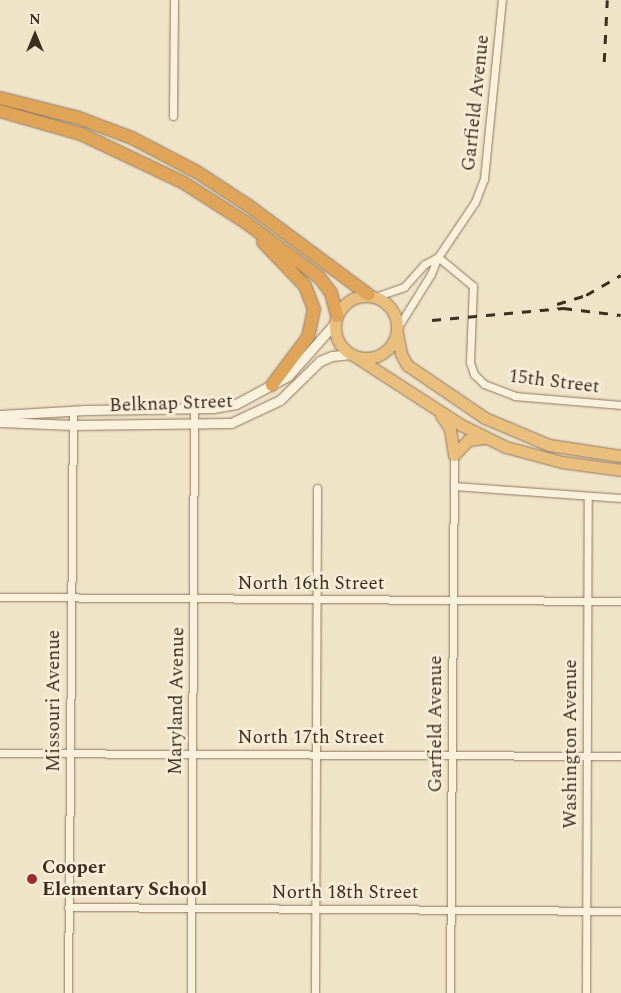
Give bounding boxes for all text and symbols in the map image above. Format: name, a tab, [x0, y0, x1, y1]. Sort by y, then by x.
text: N	[29, 9, 41, 30]
north arrow	[10, 10, 60, 60]
street label: Garfield Avenue	[458, 34, 494, 172]
street label: 15th Street	[507, 365, 601, 399]
street label: Belknap Street	[109, 390, 233, 418]
street label: North 16th Street	[238, 573, 384, 595]
street label: Maryland Avenue	[164, 627, 190, 775]
street label: Missouri Avenue	[43, 630, 65, 772]
street label: Garfield Avenue	[425, 656, 447, 792]
street label: Washington Avenue	[560, 659, 582, 829]
street label: North 17th Street	[238, 727, 384, 749]
place label: Cooper Elementary School	[42, 857, 207, 901]
marker: Cooper Elementary School	[26, 873, 38, 885]
street label: North 18th Street	[272, 882, 418, 904]

